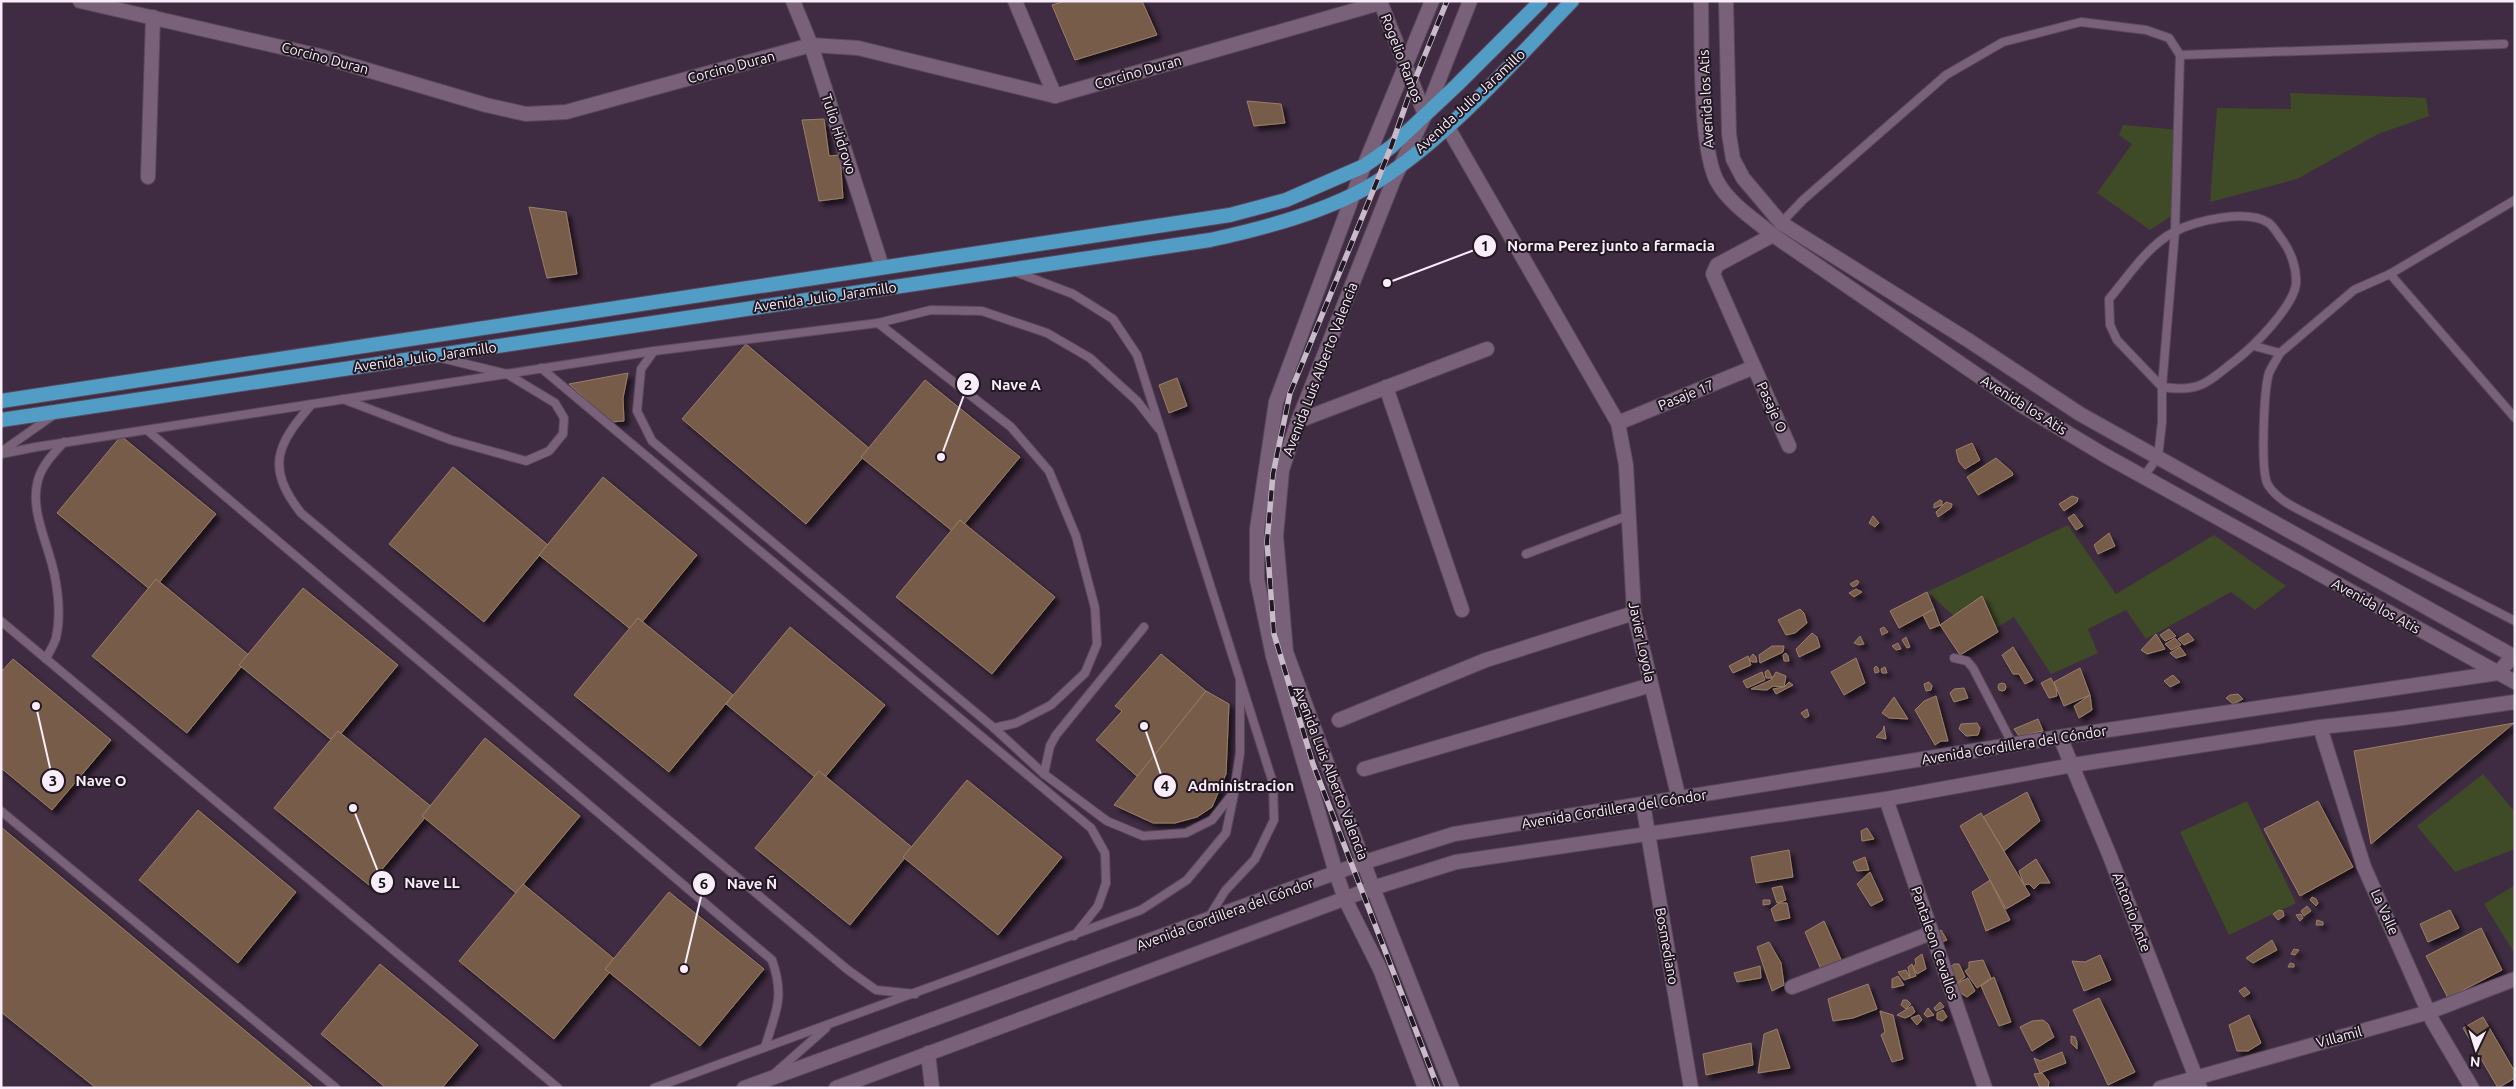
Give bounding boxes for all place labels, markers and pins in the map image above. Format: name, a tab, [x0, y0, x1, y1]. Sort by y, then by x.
callout: Norma Perez junto a farmacia	[1472, 231, 1725, 261]
callout: Nave A	[956, 369, 1050, 399]
callout: Nave O	[41, 766, 137, 796]
callout: Administracion	[1152, 771, 1304, 801]
callout: Nave LL	[369, 867, 470, 897]
callout: Nave Ñ	[692, 869, 787, 899]

